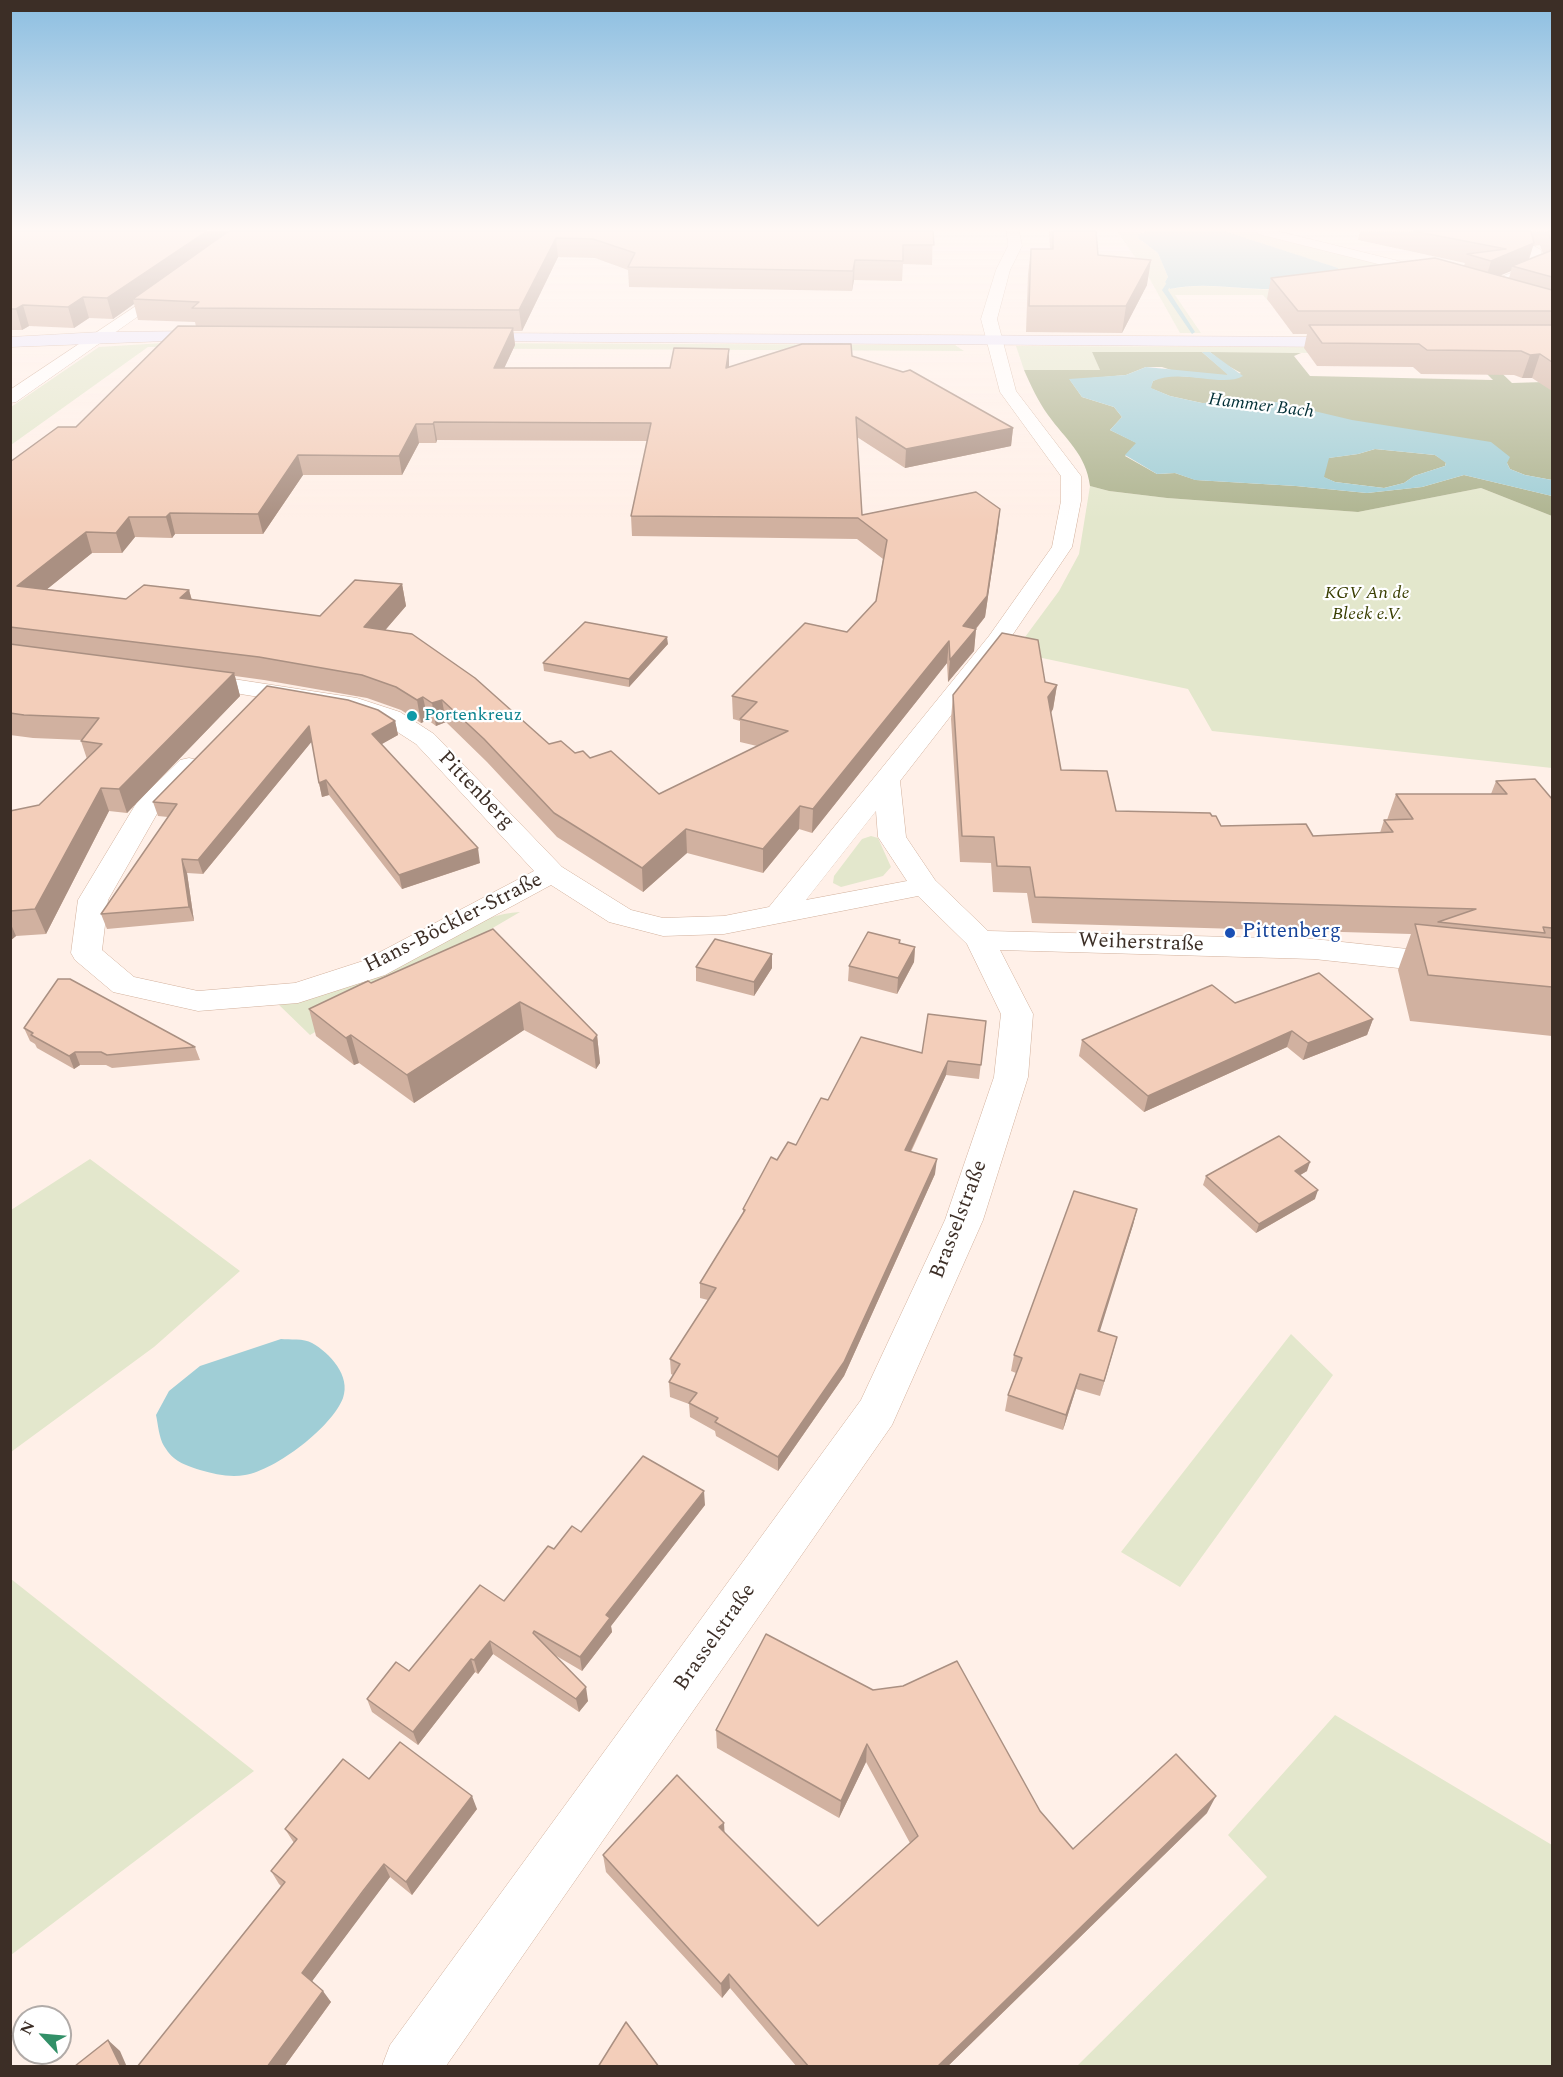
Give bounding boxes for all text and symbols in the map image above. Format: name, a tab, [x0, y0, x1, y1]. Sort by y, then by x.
water label: Hammer Bach	[1207, 390, 1315, 424]
park label: KGV An de Bleek e.V.	[1324, 583, 1410, 626]
place label: Portenkreuz	[424, 705, 522, 727]
marker: Portenkreuz	[405, 709, 419, 723]
street label: Pittenberg	[432, 747, 518, 835]
street label: Hans-Böckler-Straße	[361, 868, 547, 980]
place label: Pittenberg	[1242, 920, 1341, 946]
marker: Pittenberg	[1223, 926, 1237, 940]
street label: Weiherstraße	[1078, 929, 1204, 959]
street label: Brasselstraße	[926, 1157, 994, 1283]
street label: Brasselstraße	[670, 1580, 762, 1696]
north arrow	[12, 2005, 72, 2065]
text: N	[14, 2017, 41, 2039]

